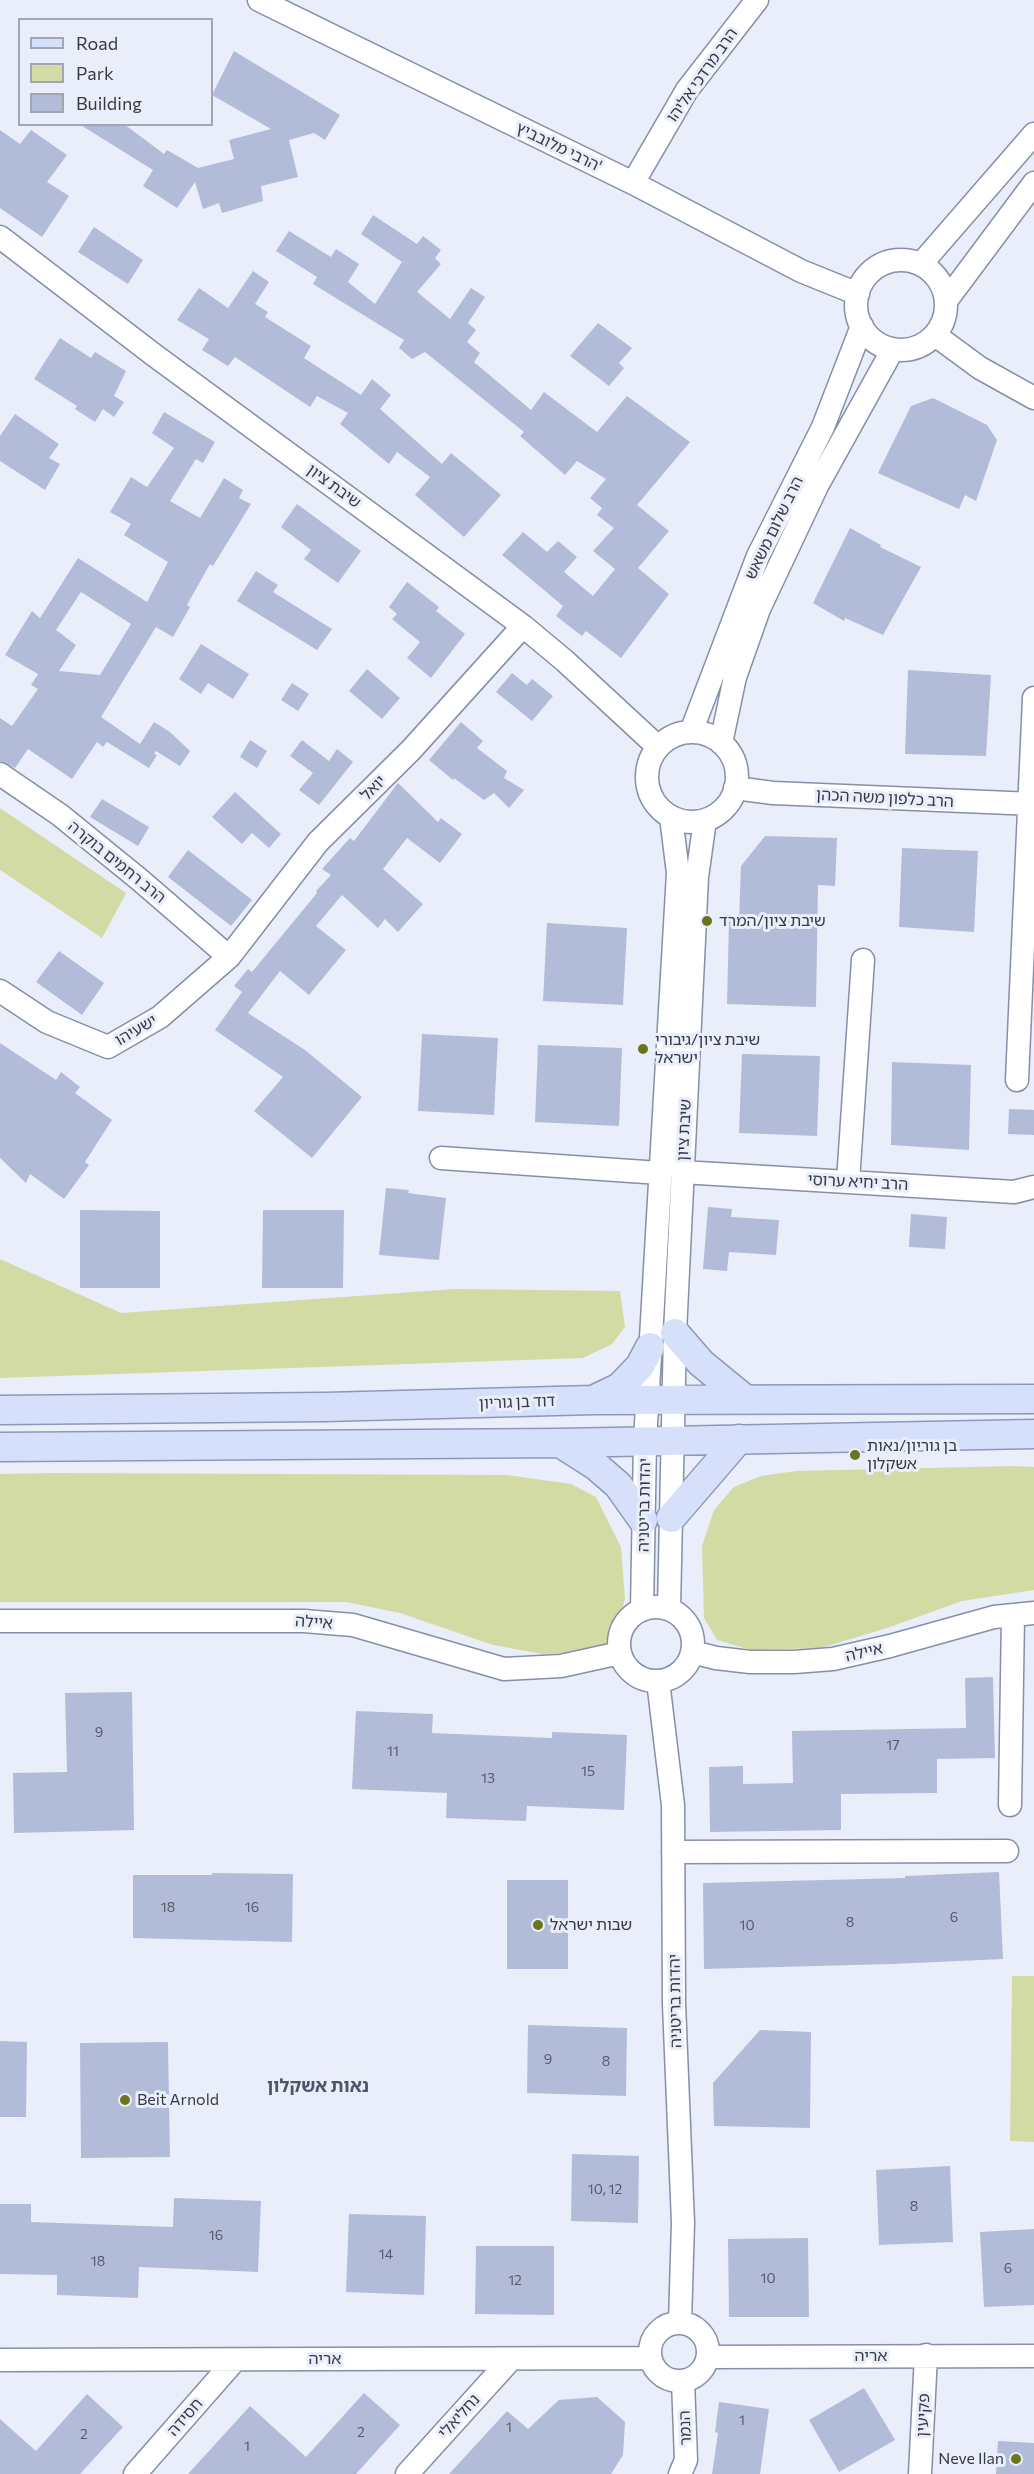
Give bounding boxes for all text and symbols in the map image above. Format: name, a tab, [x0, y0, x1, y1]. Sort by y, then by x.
legend	[18, 18, 213, 126]
street label: הרב מרדכי אליהו	[662, 24, 742, 126]
text: Road	[76, 32, 118, 54]
text: Park	[76, 62, 114, 84]
text: Building	[76, 92, 142, 114]
street label: הרבי מלובביץ'	[513, 118, 605, 176]
street label: שיבת ציון	[303, 460, 365, 512]
street label: הרב שלום משאש	[741, 473, 807, 583]
street label: יואל	[356, 771, 390, 805]
street label: הרב כלפון משה הכהן	[816, 785, 954, 811]
street label: הרב רחמים בוקרה	[64, 817, 170, 907]
place label: שיבת ציון/המרד	[719, 911, 826, 931]
marker: שיבת ציון/המרד	[700, 914, 714, 928]
street label: ישעיהו	[112, 1010, 160, 1050]
place label: שיבת ציון/גיבורי ישראל	[655, 1030, 760, 1068]
marker: שיבת ציון/גיבורי ישראל	[636, 1042, 650, 1056]
street label: שיבת ציון	[673, 1099, 695, 1161]
street label: הרב יחיא ערוסי	[807, 1170, 909, 1194]
street label: דוד בן גוריון	[478, 1391, 556, 1413]
place label: בן גוריון/נאות אשקלון	[867, 1436, 957, 1474]
marker: בן גוריון/נאות אשקלון	[848, 1448, 862, 1462]
street label: יהדות בריטניה	[634, 1458, 654, 1552]
street label: איילה	[295, 1611, 333, 1633]
street label: איילה	[844, 1638, 884, 1666]
house number: 9	[95, 1724, 103, 1740]
house number: 17	[886, 1737, 900, 1753]
house number: 11	[387, 1743, 399, 1759]
house number: 15	[581, 1763, 595, 1779]
house number: 13	[481, 1770, 495, 1786]
house number: 18	[161, 1899, 175, 1915]
house number: 16	[245, 1899, 259, 1915]
house number: 6	[950, 1909, 958, 1925]
house number: 8	[846, 1914, 854, 1930]
place label: שבות ישראל	[550, 1915, 632, 1935]
house number: 10	[739, 1917, 755, 1933]
marker: שבות ישראל	[531, 1918, 545, 1932]
street label: יהדות בריטניה	[665, 1954, 685, 2048]
house number: 9	[544, 2051, 552, 2067]
house number: 8	[602, 2053, 610, 2069]
district label: נאות אשקלון	[267, 2075, 369, 2097]
place label: Beit Arnold	[137, 2090, 219, 2110]
marker: Beit Arnold	[118, 2093, 132, 2107]
house number: 10, 12	[588, 2181, 622, 2197]
house number: 8	[910, 2198, 918, 2214]
house number: 16	[209, 2227, 223, 2243]
house number: 14	[379, 2246, 393, 2262]
house number: 18	[91, 2253, 105, 2269]
house number: 6	[1004, 2260, 1012, 2276]
house number: 10	[760, 2270, 776, 2286]
house number: 12	[508, 2272, 522, 2288]
street label: אריה	[855, 2346, 887, 2366]
street label: אריה	[309, 2349, 341, 2369]
street label: נחליאלי	[434, 2390, 484, 2442]
street label: פקיעין	[912, 2393, 934, 2437]
street label: חסידה	[163, 2394, 207, 2440]
street label: הנמר	[675, 2410, 695, 2446]
house number: 1	[739, 2412, 745, 2428]
house number: 1	[506, 2419, 512, 2435]
house number: 2	[357, 2424, 365, 2440]
house number: 2	[80, 2426, 88, 2442]
house number: 1	[244, 2438, 250, 2454]
place label: Neve Ilan	[938, 2449, 1004, 2469]
marker: Neve Ilan	[1009, 2452, 1023, 2466]

